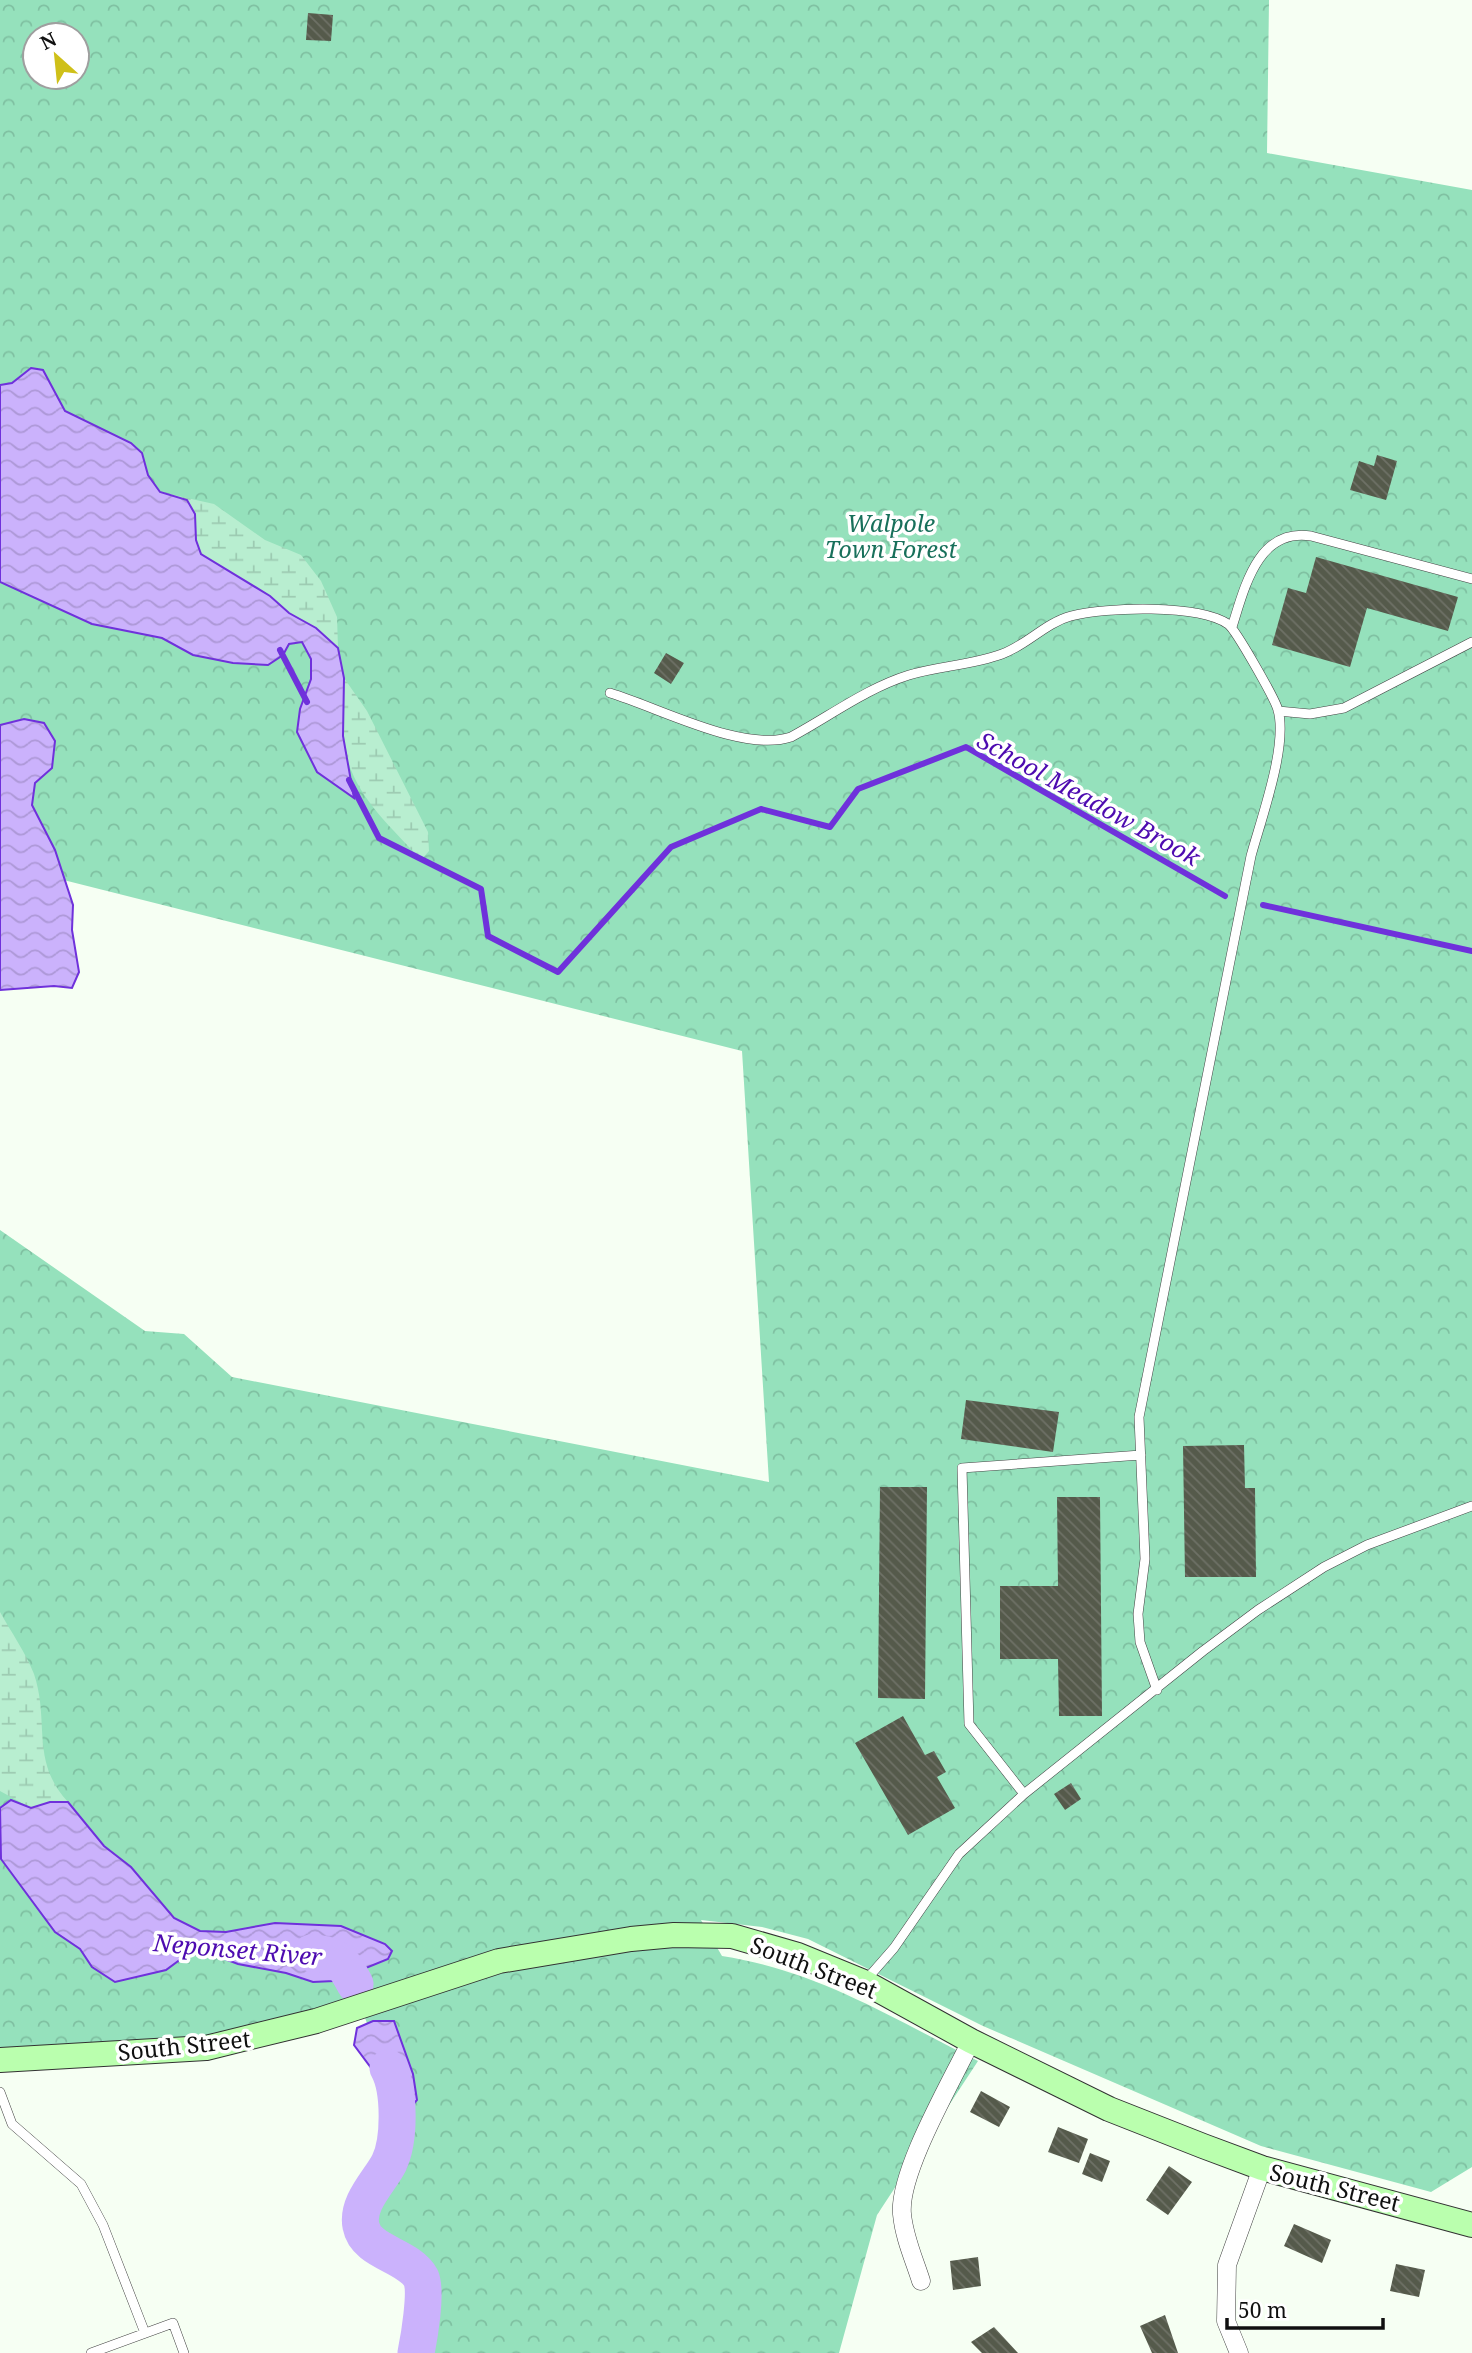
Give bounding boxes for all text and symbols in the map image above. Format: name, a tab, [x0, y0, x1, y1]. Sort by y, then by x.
north arrow	[21, 21, 91, 91]
text: N	[36, 26, 61, 56]
park label: Walpole Town Forest	[825, 507, 957, 565]
water label: School Meadow Brook	[972, 723, 1207, 874]
water label: Neponset River	[151, 1925, 325, 1973]
street label: South Street	[746, 1928, 882, 2006]
street label: South Street	[116, 2022, 252, 2068]
street label: South Street	[1266, 2155, 1404, 2219]
scale bar	[1227, 2286, 1383, 2330]
text: 50 m	[1238, 2296, 1287, 2324]

